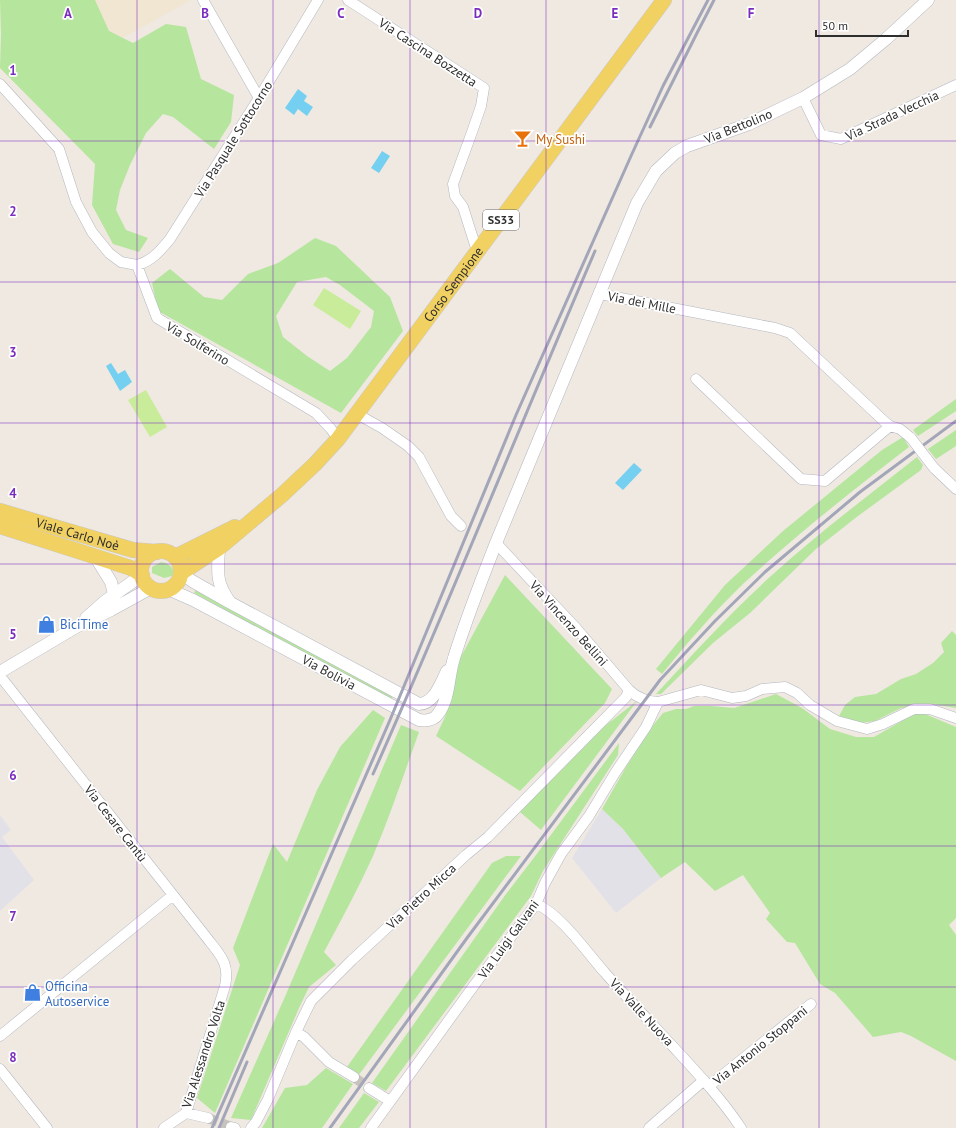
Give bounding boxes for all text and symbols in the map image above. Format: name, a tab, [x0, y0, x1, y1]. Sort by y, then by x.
text: A	[64, 5, 72, 22]
text: B	[201, 5, 209, 22]
text: C	[337, 5, 345, 22]
text: D	[474, 5, 482, 22]
text: E	[612, 5, 619, 22]
text: F	[748, 5, 755, 22]
scale bar	[816, 12, 908, 38]
street label: Via Cascina Bozzetta	[374, 14, 480, 91]
text: 50 m	[822, 18, 848, 33]
text: 1	[9, 62, 17, 79]
street label: Via Pasquale Sottocorno	[190, 78, 276, 202]
street label: Via Strada Vecchia	[842, 86, 942, 145]
street label: Via Bettolino	[701, 105, 775, 148]
bar icon: My Sushi	[513, 129, 533, 149]
place label: My Sushi	[536, 131, 585, 148]
text: 2	[9, 203, 17, 220]
road number: SS33	[483, 210, 519, 230]
street label: Corso Sempione	[420, 243, 487, 325]
street label: Via dei Mille	[605, 287, 678, 317]
street label: Via Solferino	[162, 317, 233, 369]
text: 3	[9, 344, 17, 361]
text: 4	[9, 485, 17, 502]
street label: Viale Carlo Noè	[33, 514, 121, 555]
street label: Via Vincenzo Bellini	[525, 576, 612, 670]
shop icon: BiciTime	[37, 614, 57, 634]
place label: BiciTime	[60, 616, 108, 633]
text: 5	[9, 626, 17, 643]
street label: Via Bolivia	[298, 651, 359, 694]
text: 6	[9, 767, 17, 784]
street label: Via Cesare Cantù	[80, 781, 151, 865]
street label: Via Pietro Micca	[382, 860, 460, 934]
street label: Via Luigi Galvani	[474, 897, 543, 983]
text: 7	[9, 908, 17, 925]
street label: Via Valle Nuova	[605, 974, 677, 1050]
place label: Officina Autoservice	[45, 978, 109, 1010]
shop icon: Officina Autoservice	[22, 983, 42, 1003]
street label: Via Alessandro Volta	[178, 998, 229, 1111]
street label: Via Antonio Stoppani	[709, 1002, 811, 1089]
text: 8	[9, 1049, 17, 1066]

